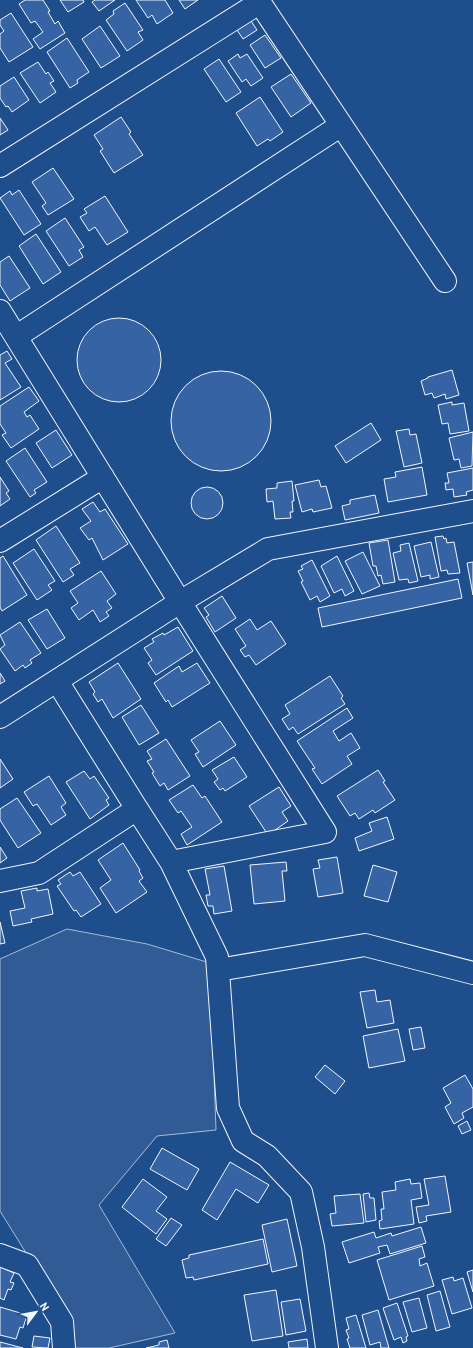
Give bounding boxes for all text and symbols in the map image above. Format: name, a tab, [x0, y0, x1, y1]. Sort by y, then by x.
north arrow	[16, 1292, 56, 1332]
text: N	[37, 1300, 52, 1313]

